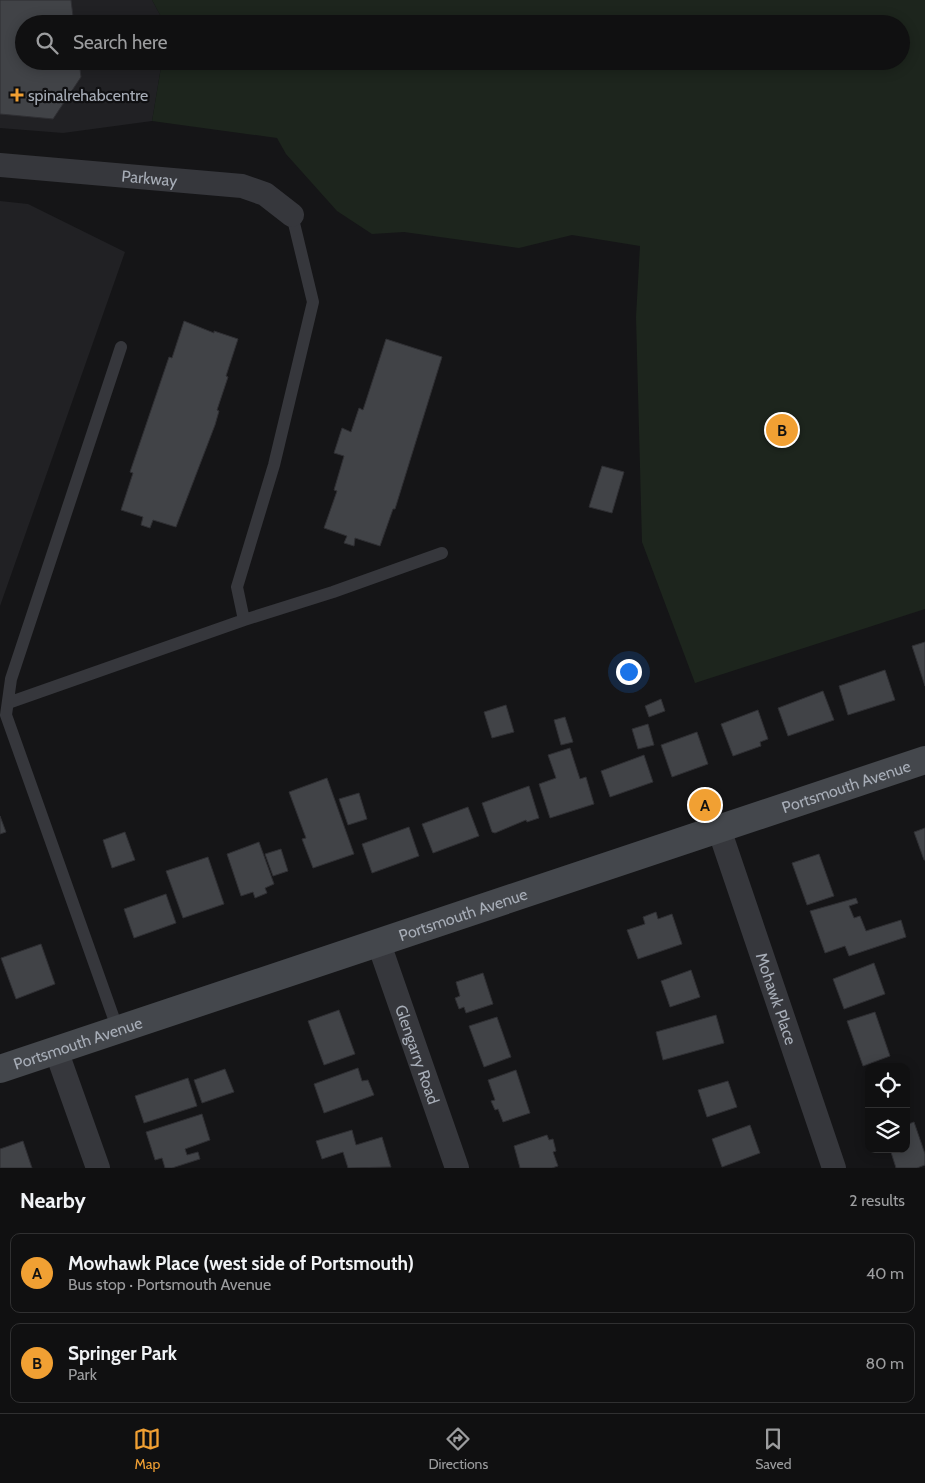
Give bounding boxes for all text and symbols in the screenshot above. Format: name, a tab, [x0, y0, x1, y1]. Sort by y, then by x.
search box	[15, 15, 910, 70]
icon: search	[33, 29, 61, 57]
text: Search here	[73, 31, 167, 54]
place label: spinalrehabcentre	[28, 86, 148, 105]
marker: spinalrehabcentre	[10, 88, 24, 102]
street label: Parkway	[121, 166, 178, 190]
pin: B	[766, 411, 798, 449]
your location	[616, 659, 642, 685]
street label: Portsmouth Avenue	[779, 756, 913, 817]
pin: A	[689, 786, 721, 824]
street label: Portsmouth Avenue	[396, 884, 530, 945]
street label: Mohawk Place	[752, 950, 801, 1047]
street label: Glengarry Road	[391, 1002, 443, 1106]
street label: Portsmouth Avenue	[11, 1013, 145, 1073]
map controls	[865, 1063, 910, 1153]
button: locate	[865, 1063, 910, 1108]
button: layers	[865, 1108, 910, 1153]
text: Nearby	[20, 1188, 86, 1213]
text: 2 results	[849, 1191, 905, 1210]
text: Mowhawk Place (west side of Portsmouth)	[68, 1252, 414, 1275]
text: A	[32, 1264, 42, 1283]
text: 40 m	[866, 1264, 904, 1283]
text: Bus stop · Portsmouth Avenue	[68, 1275, 271, 1294]
text: Springer Park	[68, 1342, 177, 1365]
text: B	[32, 1354, 42, 1373]
text: 80 m	[866, 1354, 904, 1373]
text: Park	[68, 1365, 97, 1384]
tab: Map	[133, 1425, 161, 1473]
tab: Directions	[428, 1425, 488, 1473]
tab: Saved	[755, 1425, 792, 1473]

